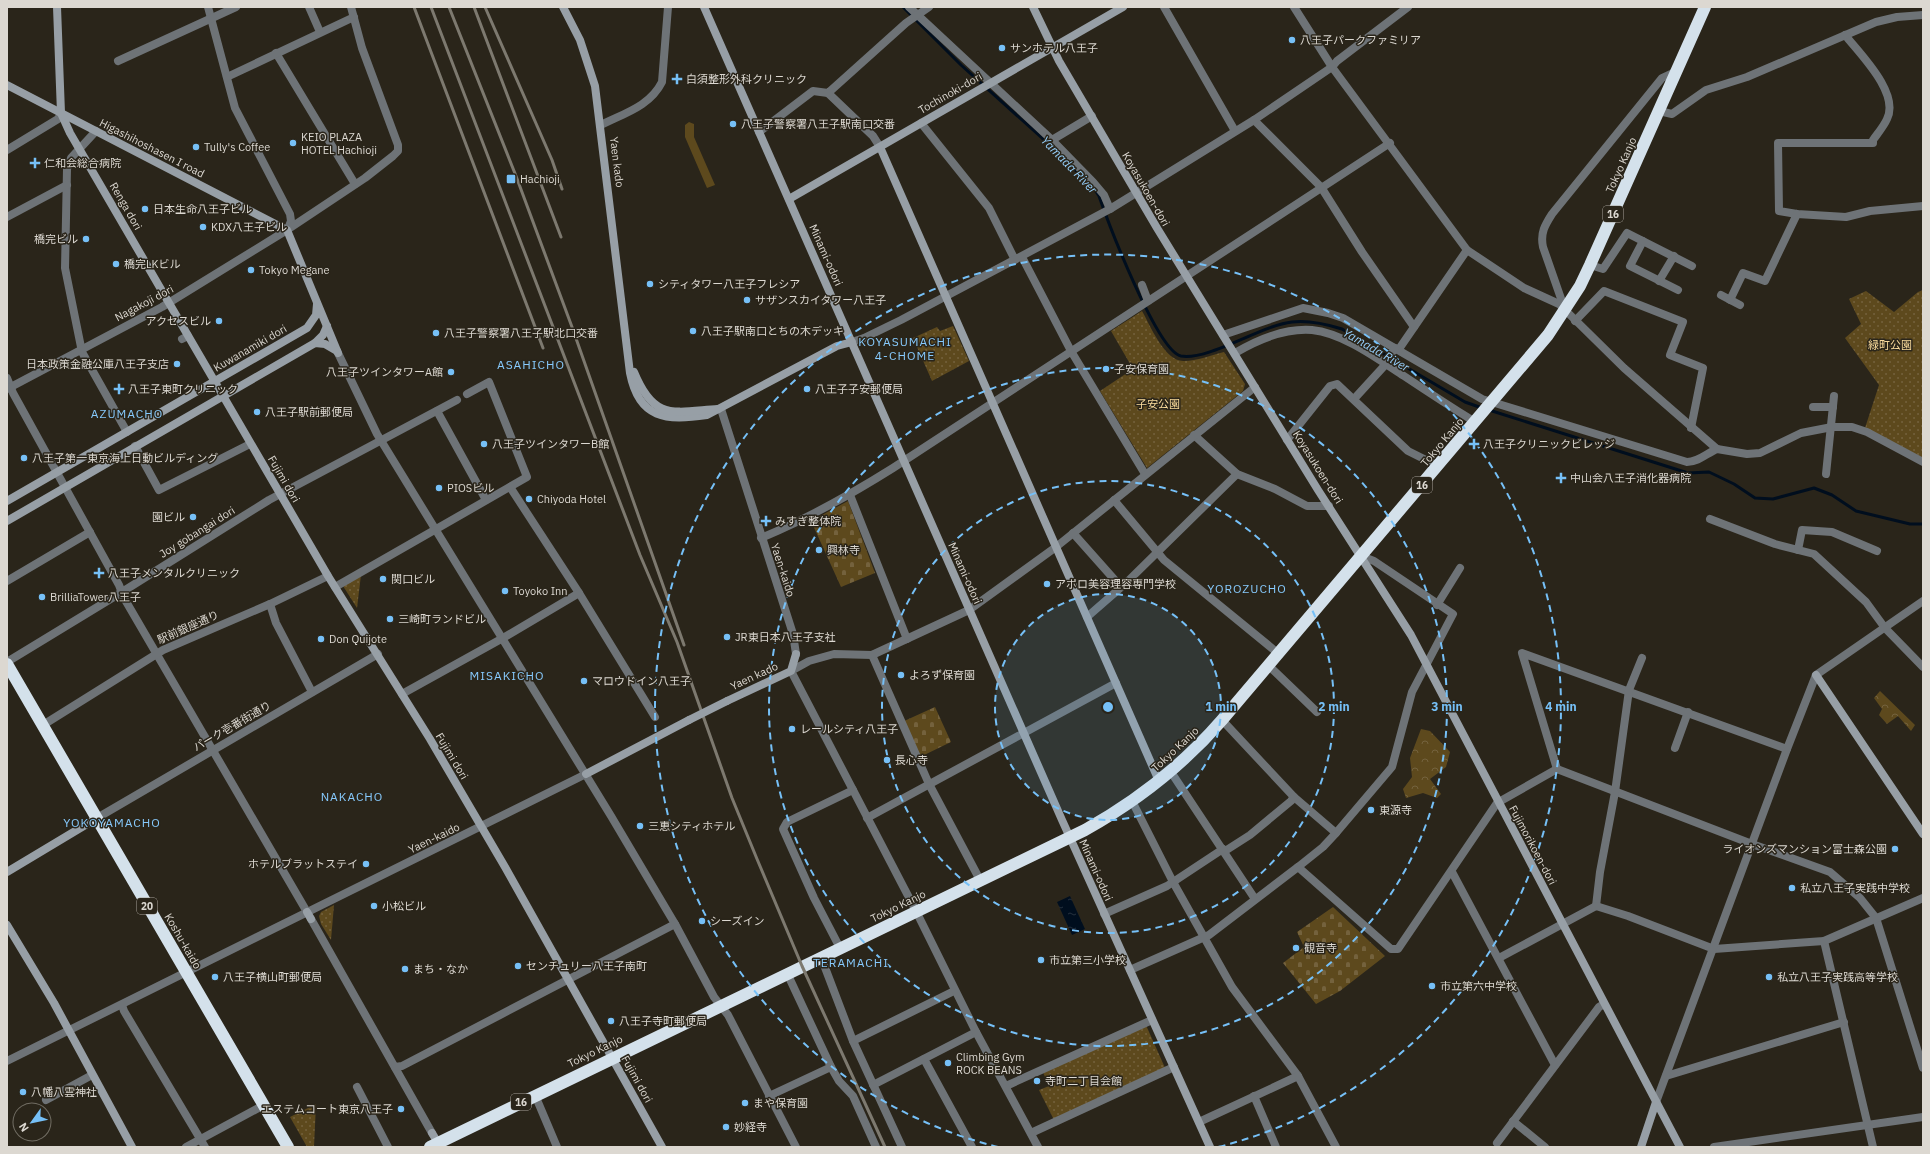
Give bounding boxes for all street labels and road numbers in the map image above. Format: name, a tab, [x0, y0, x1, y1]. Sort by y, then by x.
street label: Tochinoki-dori	[916, 69, 984, 117]
street label: Higashihoshasen I road	[97, 115, 207, 181]
street label: Tokyo Kanjo	[1602, 135, 1640, 195]
street label: Yaen kado	[607, 136, 627, 188]
street label: Koyasukoen-dori	[1119, 149, 1173, 229]
street label: Renga dori	[107, 180, 145, 232]
road number: 16	[1603, 206, 1623, 222]
street label: Minami-odori	[806, 222, 846, 288]
street label: Nagakoji dori	[112, 282, 176, 324]
street label: Kuwanamiki dori	[211, 321, 289, 375]
street label: Tokyo Kanjo	[1417, 415, 1467, 469]
street label: Koyasukoen-dori	[1290, 428, 1346, 506]
street label: Fujimi dori	[265, 453, 303, 505]
road number: 16	[1412, 477, 1432, 493]
street label: Joy gobangai dori	[157, 503, 237, 561]
street label: Minami-odori	[945, 540, 985, 606]
street label: Yaen-kaido	[768, 541, 798, 599]
street label: 駅前銀座通り	[155, 607, 221, 647]
street label: Yaen kado	[728, 659, 780, 693]
street label: パーク壱番街通り	[190, 698, 274, 754]
street label: Tokyo Kanjo	[1148, 724, 1202, 774]
street label: Fujimi dori	[433, 730, 471, 782]
street label: Fujimorikoen-dori	[1506, 803, 1560, 887]
street label: Yaen-kaido	[406, 820, 462, 856]
street label: Minami-odori	[1076, 837, 1116, 903]
street label: Tokyo Kanjo	[868, 887, 928, 925]
road number: 20	[137, 898, 157, 914]
street label: Koshu-kaido	[161, 911, 205, 971]
street label: Tokyo Kanjo	[565, 1032, 625, 1070]
street label: Fujimi dori	[618, 1053, 656, 1105]
road number: 16	[511, 1094, 531, 1110]

